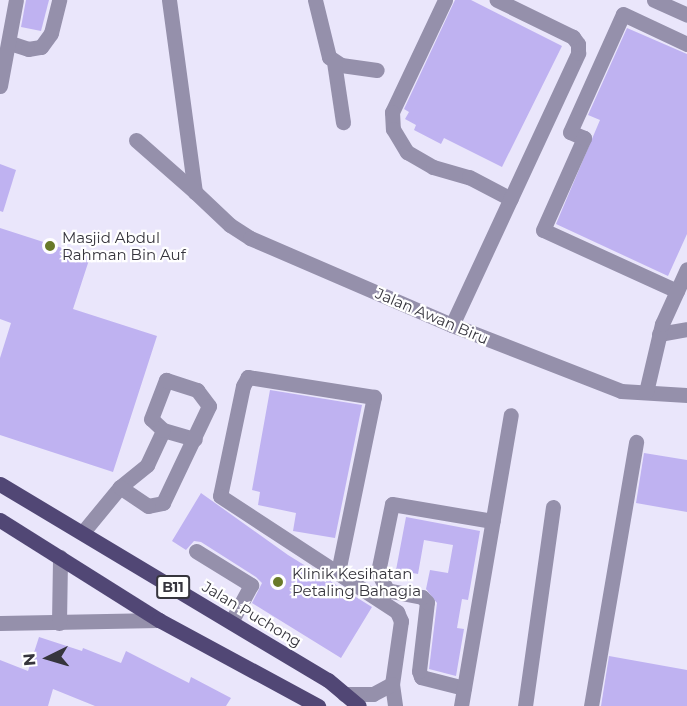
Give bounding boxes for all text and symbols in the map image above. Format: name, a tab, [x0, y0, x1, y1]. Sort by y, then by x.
place label: Masjid Abdul Rahman Bin Auf	[62, 228, 186, 263]
marker: Masjid Abdul Rahman Bin Auf	[43, 239, 57, 253]
street label: Jalan Awan Biru	[373, 284, 491, 348]
place label: Klinik Kesihatan Petaling Bahagia	[292, 564, 421, 599]
marker: Klinik Kesihatan Petaling Bahagia	[269, 573, 287, 591]
road number: B11	[155, 576, 191, 598]
street label: Jalan Puchong	[199, 577, 305, 651]
north arrow	[18, 628, 78, 688]
text: N	[20, 652, 40, 667]

